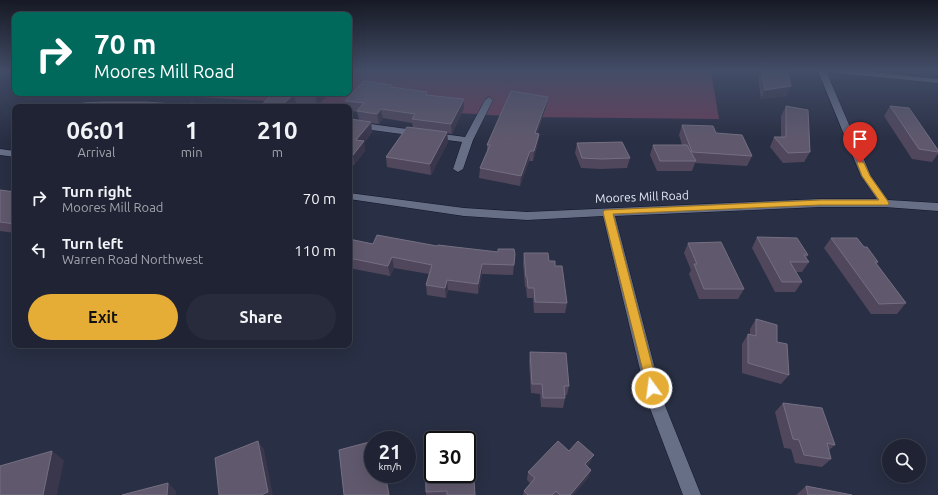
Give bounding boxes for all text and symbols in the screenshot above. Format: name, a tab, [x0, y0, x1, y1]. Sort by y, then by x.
icon: right	[28, 28, 80, 80]
text: 70 m	[94, 28, 156, 59]
text: Moores Mill Road	[94, 61, 234, 81]
text: 06:01	[66, 117, 126, 144]
text: 1	[185, 117, 198, 144]
text: 210	[257, 117, 298, 144]
pin	[843, 122, 877, 163]
icon: arrive	[849, 128, 871, 150]
text: Arrival	[77, 145, 115, 159]
text: min	[181, 145, 203, 159]
text: m	[272, 145, 283, 159]
text: Turn right	[62, 183, 132, 200]
icon: right	[28, 187, 50, 209]
street label: Moores Mill Road	[595, 188, 689, 205]
text: 70 m	[303, 190, 336, 207]
text: Moores Mill Road	[62, 200, 163, 214]
text: Turn left	[62, 235, 123, 252]
icon: left	[28, 239, 50, 261]
text: 110 m	[294, 242, 336, 259]
text: Warren Road Northwest	[62, 252, 203, 266]
button: Exit	[28, 294, 178, 340]
button: Share	[186, 294, 336, 340]
position arrow	[631, 367, 673, 409]
speed limit sign: 30	[424, 431, 476, 483]
map controls	[882, 439, 926, 483]
button: search	[882, 439, 926, 483]
text: 21	[379, 440, 401, 463]
text: km/h	[378, 461, 402, 472]

